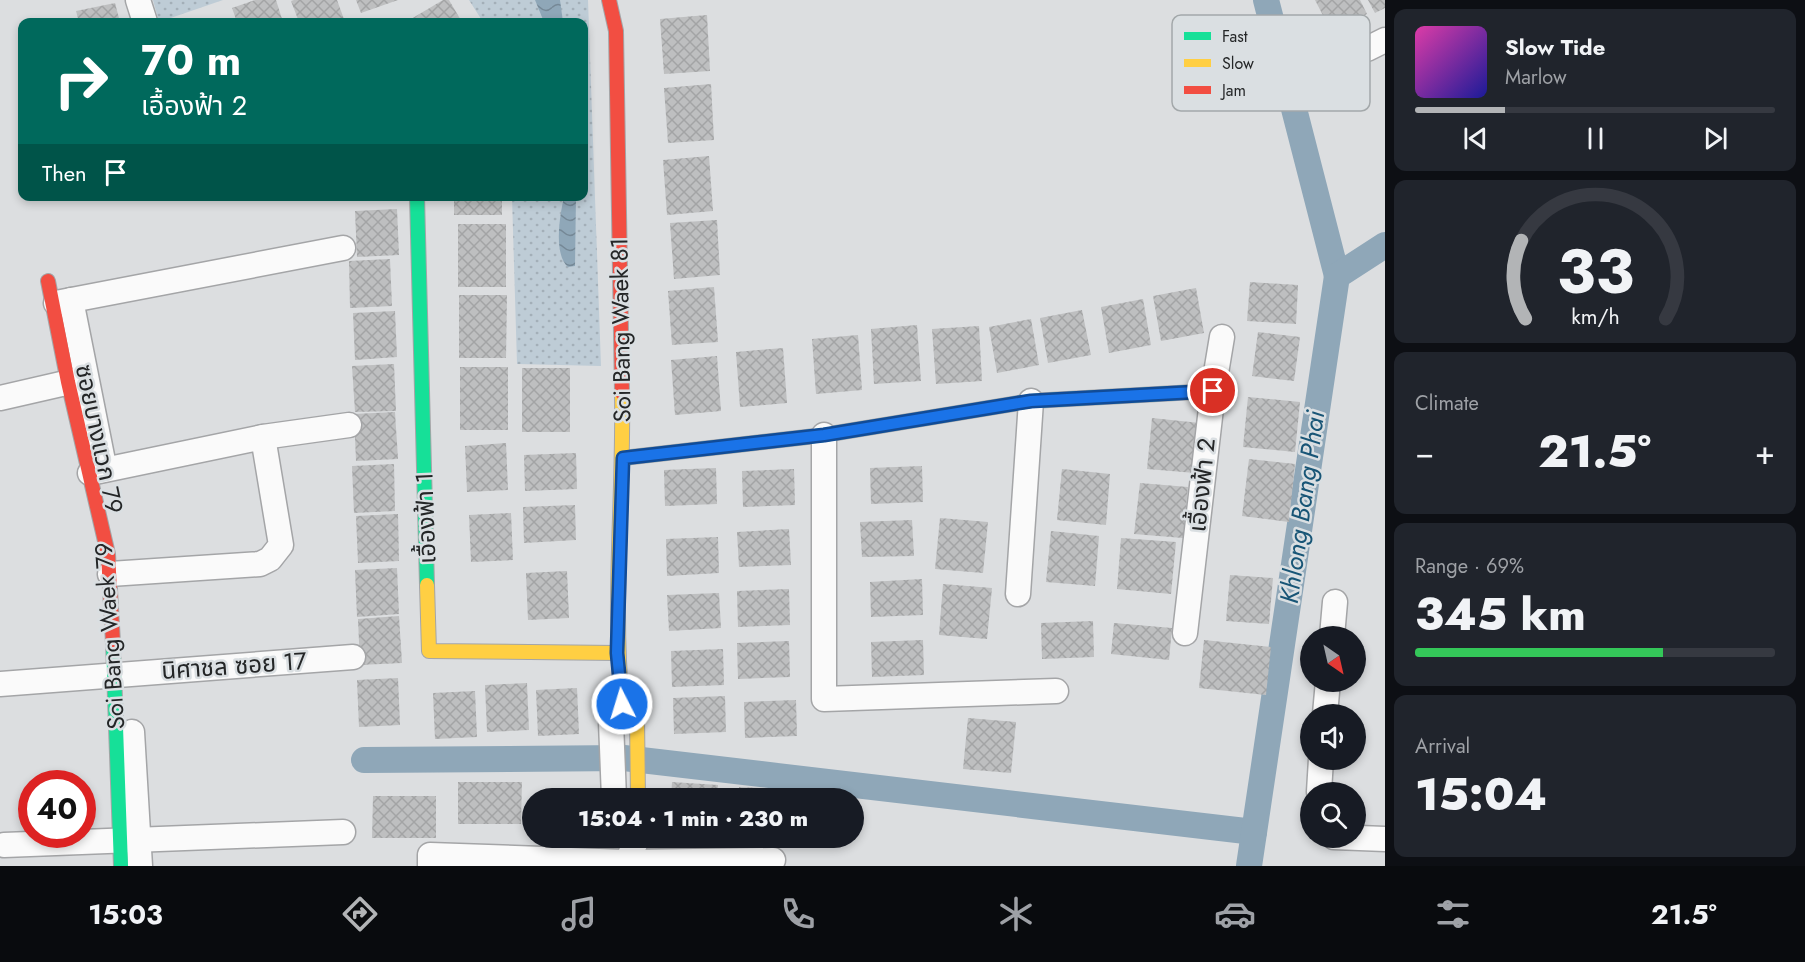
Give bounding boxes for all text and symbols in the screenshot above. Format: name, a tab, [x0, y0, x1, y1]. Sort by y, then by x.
legend	[1172, 15, 1370, 111]
text: Fast	[1222, 25, 1248, 48]
text: 70 m	[141, 30, 241, 91]
text: Slow Tide	[1505, 31, 1605, 63]
icon: right	[42, 42, 120, 120]
text: Slow	[1222, 52, 1254, 75]
text: Marlow	[1505, 63, 1567, 92]
text: Jam	[1220, 79, 1246, 102]
text: เอื้องฟ้า 2	[141, 86, 247, 125]
icon: previous	[1459, 122, 1492, 155]
icon: pause	[1579, 122, 1612, 155]
icon: next	[1699, 122, 1732, 155]
icon: arrive	[99, 156, 132, 189]
text: Then	[42, 157, 87, 189]
text: 33	[1556, 226, 1634, 316]
street label: Soi Bang Waek 81	[601, 237, 640, 423]
text: km/h	[1571, 301, 1619, 332]
street label: ซอยบางแวก 79	[67, 361, 132, 517]
pin	[1187, 365, 1238, 416]
icon: arrive	[1196, 374, 1229, 407]
text: Climate	[1415, 389, 1479, 418]
water label: Khlong Bang Phai	[1270, 408, 1334, 606]
text: 21.5°	[1538, 419, 1651, 484]
text: −	[1415, 429, 1434, 476]
text: +	[1755, 429, 1775, 476]
street label: เอื้องฟ้า 2	[1179, 436, 1224, 534]
street label: เอื้องฟ้า 1	[406, 472, 445, 564]
street label: Soi Bang Waek 79	[86, 541, 134, 731]
text: Range · 69%	[1415, 552, 1524, 581]
text: 345 km	[1415, 582, 1586, 647]
north arrow	[1300, 626, 1366, 692]
map controls	[1300, 626, 1366, 848]
street label: นิศาชล ซอย 17	[160, 643, 308, 688]
position arrow	[590, 672, 654, 736]
button: sound	[1300, 704, 1366, 770]
text: Arrival	[1415, 732, 1470, 761]
text: 15:04	[1415, 762, 1547, 827]
speed limit sign: 40	[18, 770, 96, 848]
button: search	[1300, 782, 1366, 848]
text: 15:04 · 1 min · 230 m	[578, 802, 808, 834]
icon: directions	[339, 893, 381, 935]
icon: music	[558, 893, 600, 935]
icon: phone	[777, 893, 819, 935]
icon: climate	[995, 893, 1037, 935]
icon: car	[1214, 893, 1256, 935]
icon: filters	[1432, 893, 1474, 935]
text: 15:03	[88, 895, 163, 934]
text: 21.5°	[1651, 895, 1717, 934]

